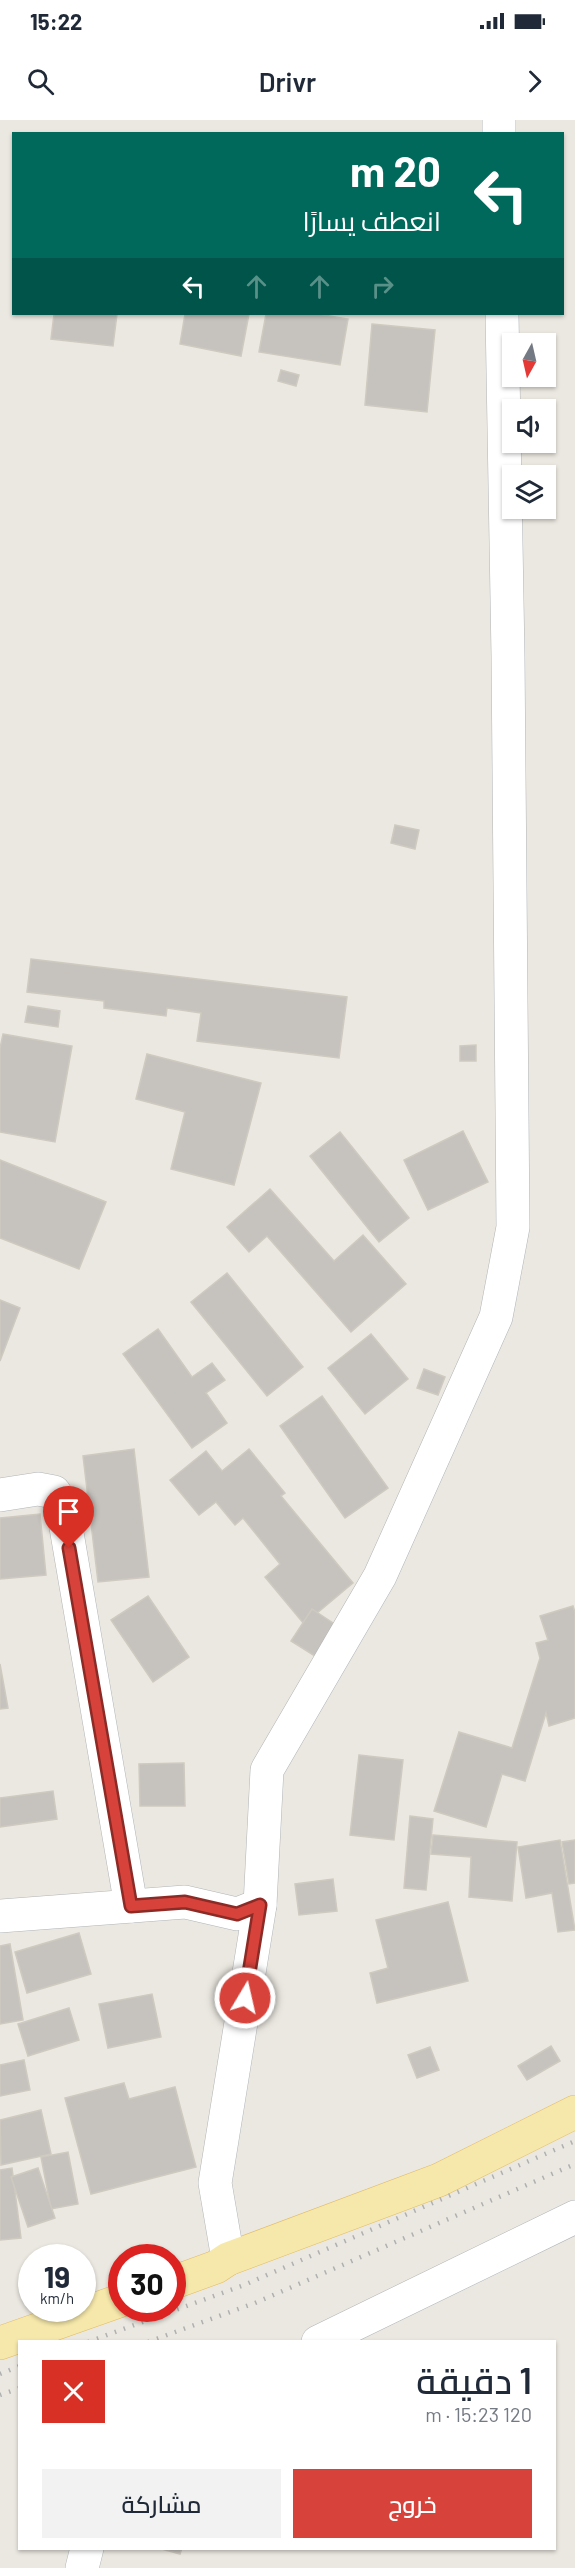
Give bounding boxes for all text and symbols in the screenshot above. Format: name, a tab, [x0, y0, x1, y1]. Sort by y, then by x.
text: 15:22	[30, 8, 82, 34]
icon: search	[24, 65, 57, 98]
text: Drivr	[259, 65, 316, 97]
icon: forward	[518, 65, 551, 98]
text: 20 m	[350, 145, 441, 195]
icon: left	[462, 156, 540, 234]
text: انعطف يسارًا	[302, 204, 441, 236]
icon: left	[177, 270, 210, 303]
icon: ahead	[240, 270, 273, 303]
icon: ahead	[303, 270, 336, 303]
icon: right	[366, 270, 399, 303]
north arrow	[502, 333, 556, 387]
map controls	[502, 333, 556, 519]
button: sound	[502, 399, 556, 453]
button: layers	[502, 465, 556, 519]
pin	[43, 1486, 94, 1548]
icon: arrive	[52, 1495, 85, 1528]
position arrow	[213, 1966, 277, 2030]
speed limit sign: 30	[108, 2244, 186, 2322]
text: 19	[44, 2258, 70, 2294]
text: km/h	[40, 2289, 74, 2307]
text: 1 دقيقة	[416, 2358, 532, 2401]
button: close	[42, 2360, 105, 2423]
text: 120 m · 15:23	[425, 2402, 532, 2426]
button: مشاركة	[42, 2469, 281, 2538]
button: خروج	[293, 2469, 532, 2538]

